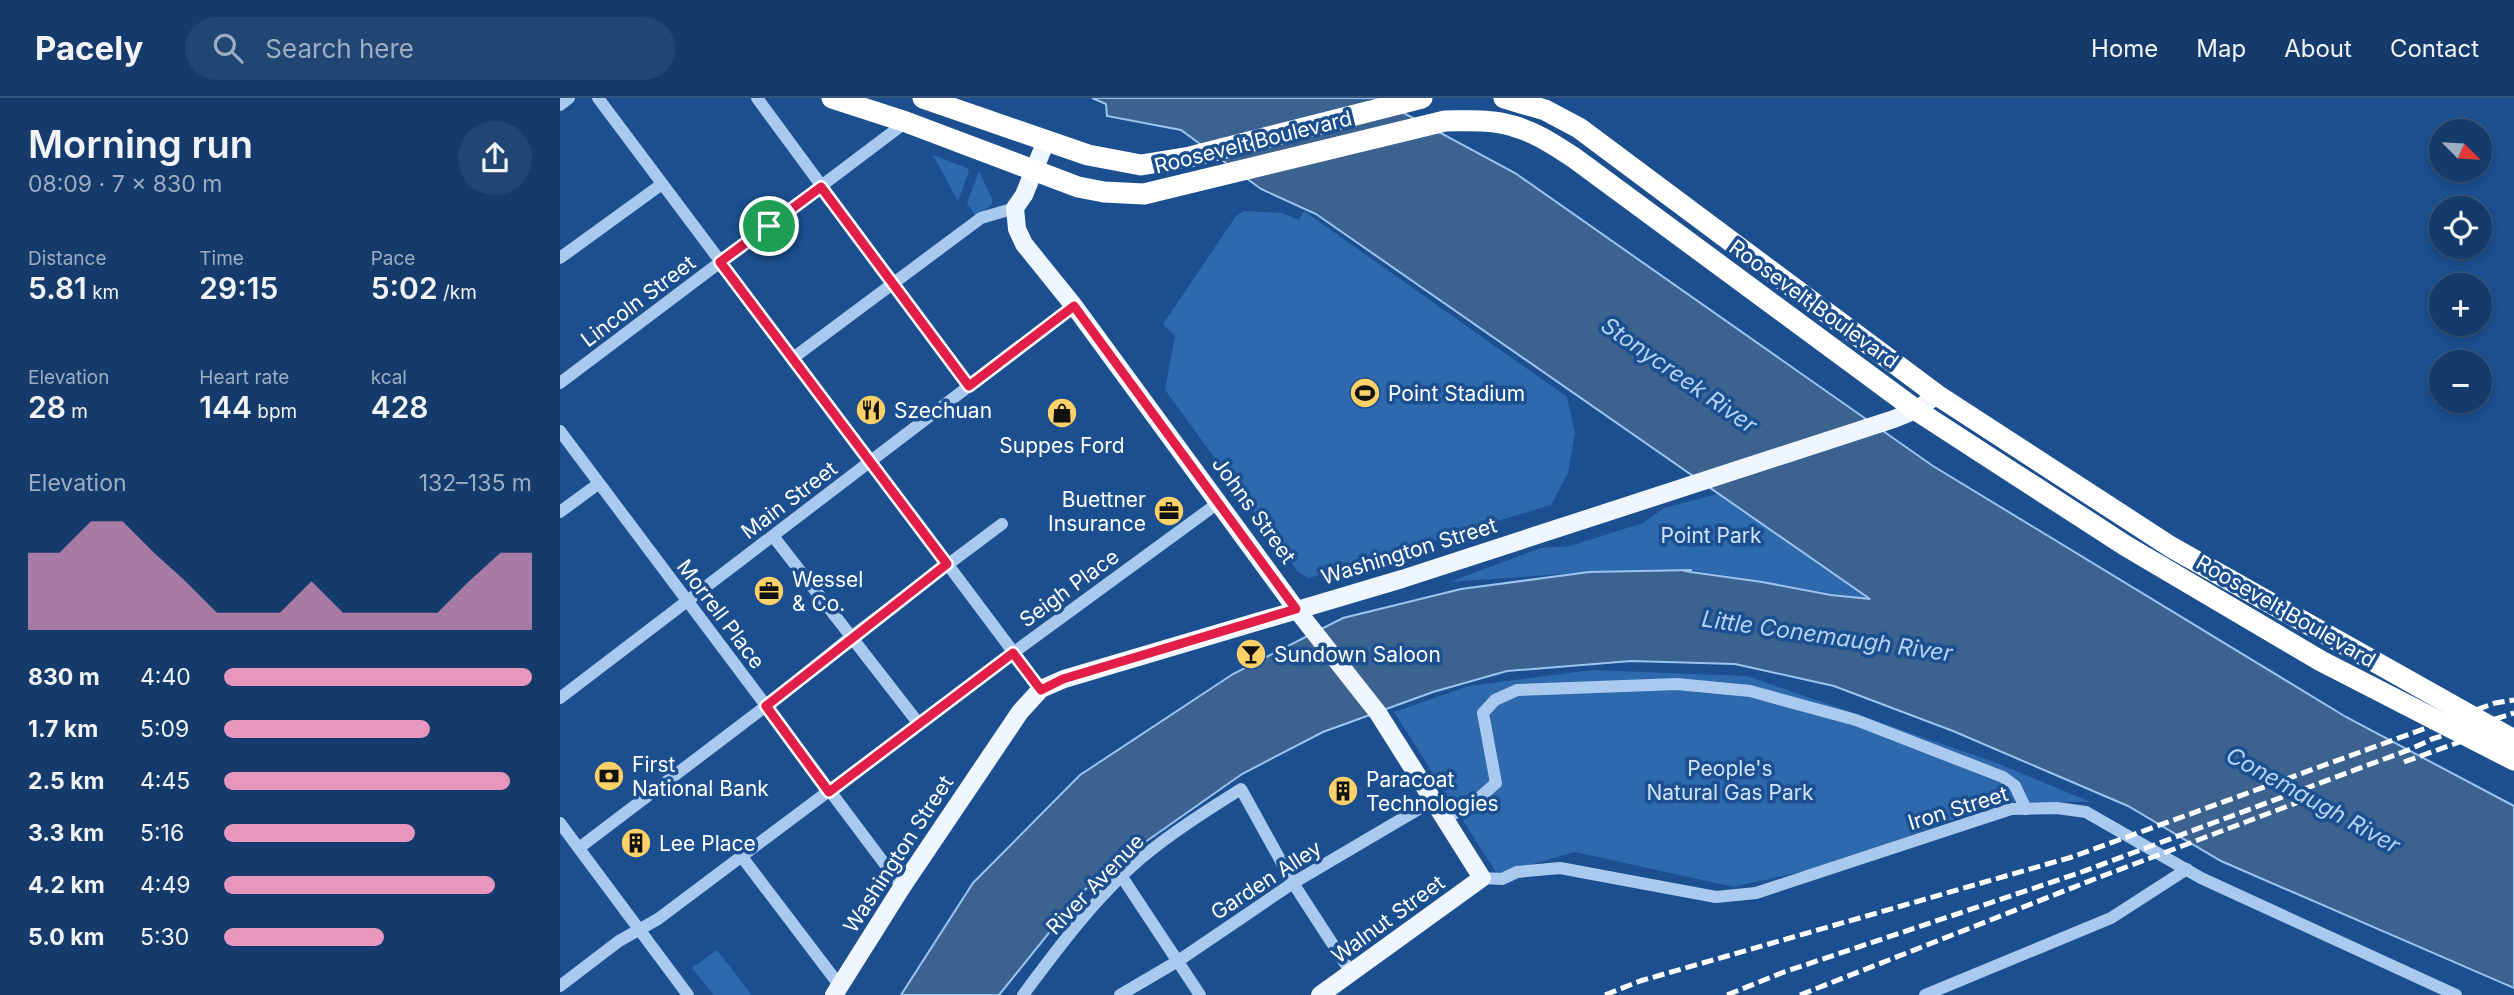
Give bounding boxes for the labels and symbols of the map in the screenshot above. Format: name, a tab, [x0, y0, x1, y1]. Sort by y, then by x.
street label: Roosevelt Boulevard	[1152, 105, 1354, 179]
north arrow	[2429, 119, 2492, 182]
pin	[739, 196, 799, 256]
street label: Roosevelt Boulevard	[1725, 234, 1903, 374]
street label: Lincoln Street	[576, 250, 700, 352]
water label: Stonycreek River	[1596, 311, 1763, 440]
sports icon: Point Stadium	[1348, 376, 1382, 410]
place label: Point Stadium	[1388, 381, 1525, 406]
restaurant icon: Szechuan	[854, 393, 888, 427]
shop icon: Suppes Ford	[1045, 396, 1079, 430]
place label: Szechuan	[894, 398, 992, 423]
place label: Suppes Ford	[999, 433, 1125, 458]
street label: Johns Street	[1207, 452, 1301, 568]
street label: Main Street	[736, 456, 842, 544]
place label: Buettner Insurance	[1048, 487, 1146, 536]
office icon: Buettner Insurance	[1152, 494, 1186, 528]
street label: Washington Street	[1318, 512, 1500, 590]
park label: Point Park	[1660, 523, 1762, 548]
street label: Seigh Place	[1015, 544, 1123, 632]
street label: Roosevelt Boulevard	[2192, 549, 2380, 673]
street label: Morrell Place	[672, 554, 770, 674]
place label: Wessel & Co.	[792, 567, 863, 616]
office icon: Wessel & Co.	[752, 574, 786, 608]
water label: Little Conemaugh River	[1700, 605, 1955, 668]
bar icon: Sundown Saloon	[1234, 637, 1268, 671]
place label: Sundown Saloon	[1274, 642, 1441, 667]
water label: Conemaugh River	[2221, 741, 2406, 860]
place label: First National Bank	[632, 752, 769, 801]
park label: People's Natural Gas Park	[1646, 756, 1814, 805]
bank icon: First National Bank	[592, 759, 626, 793]
place label: Paracoat Technologies	[1366, 767, 1499, 816]
street label: Washington Street	[838, 771, 958, 937]
building icon: Paracoat Technologies	[1326, 774, 1360, 808]
street label: Iron Street	[1905, 781, 2011, 835]
building icon: Lee Place	[619, 826, 653, 860]
street label: River Avenue	[1041, 829, 1149, 939]
place label: Lee Place	[659, 831, 756, 856]
street label: Garden Alley	[1206, 835, 1326, 925]
street label: Walnut Street	[1327, 870, 1449, 968]

